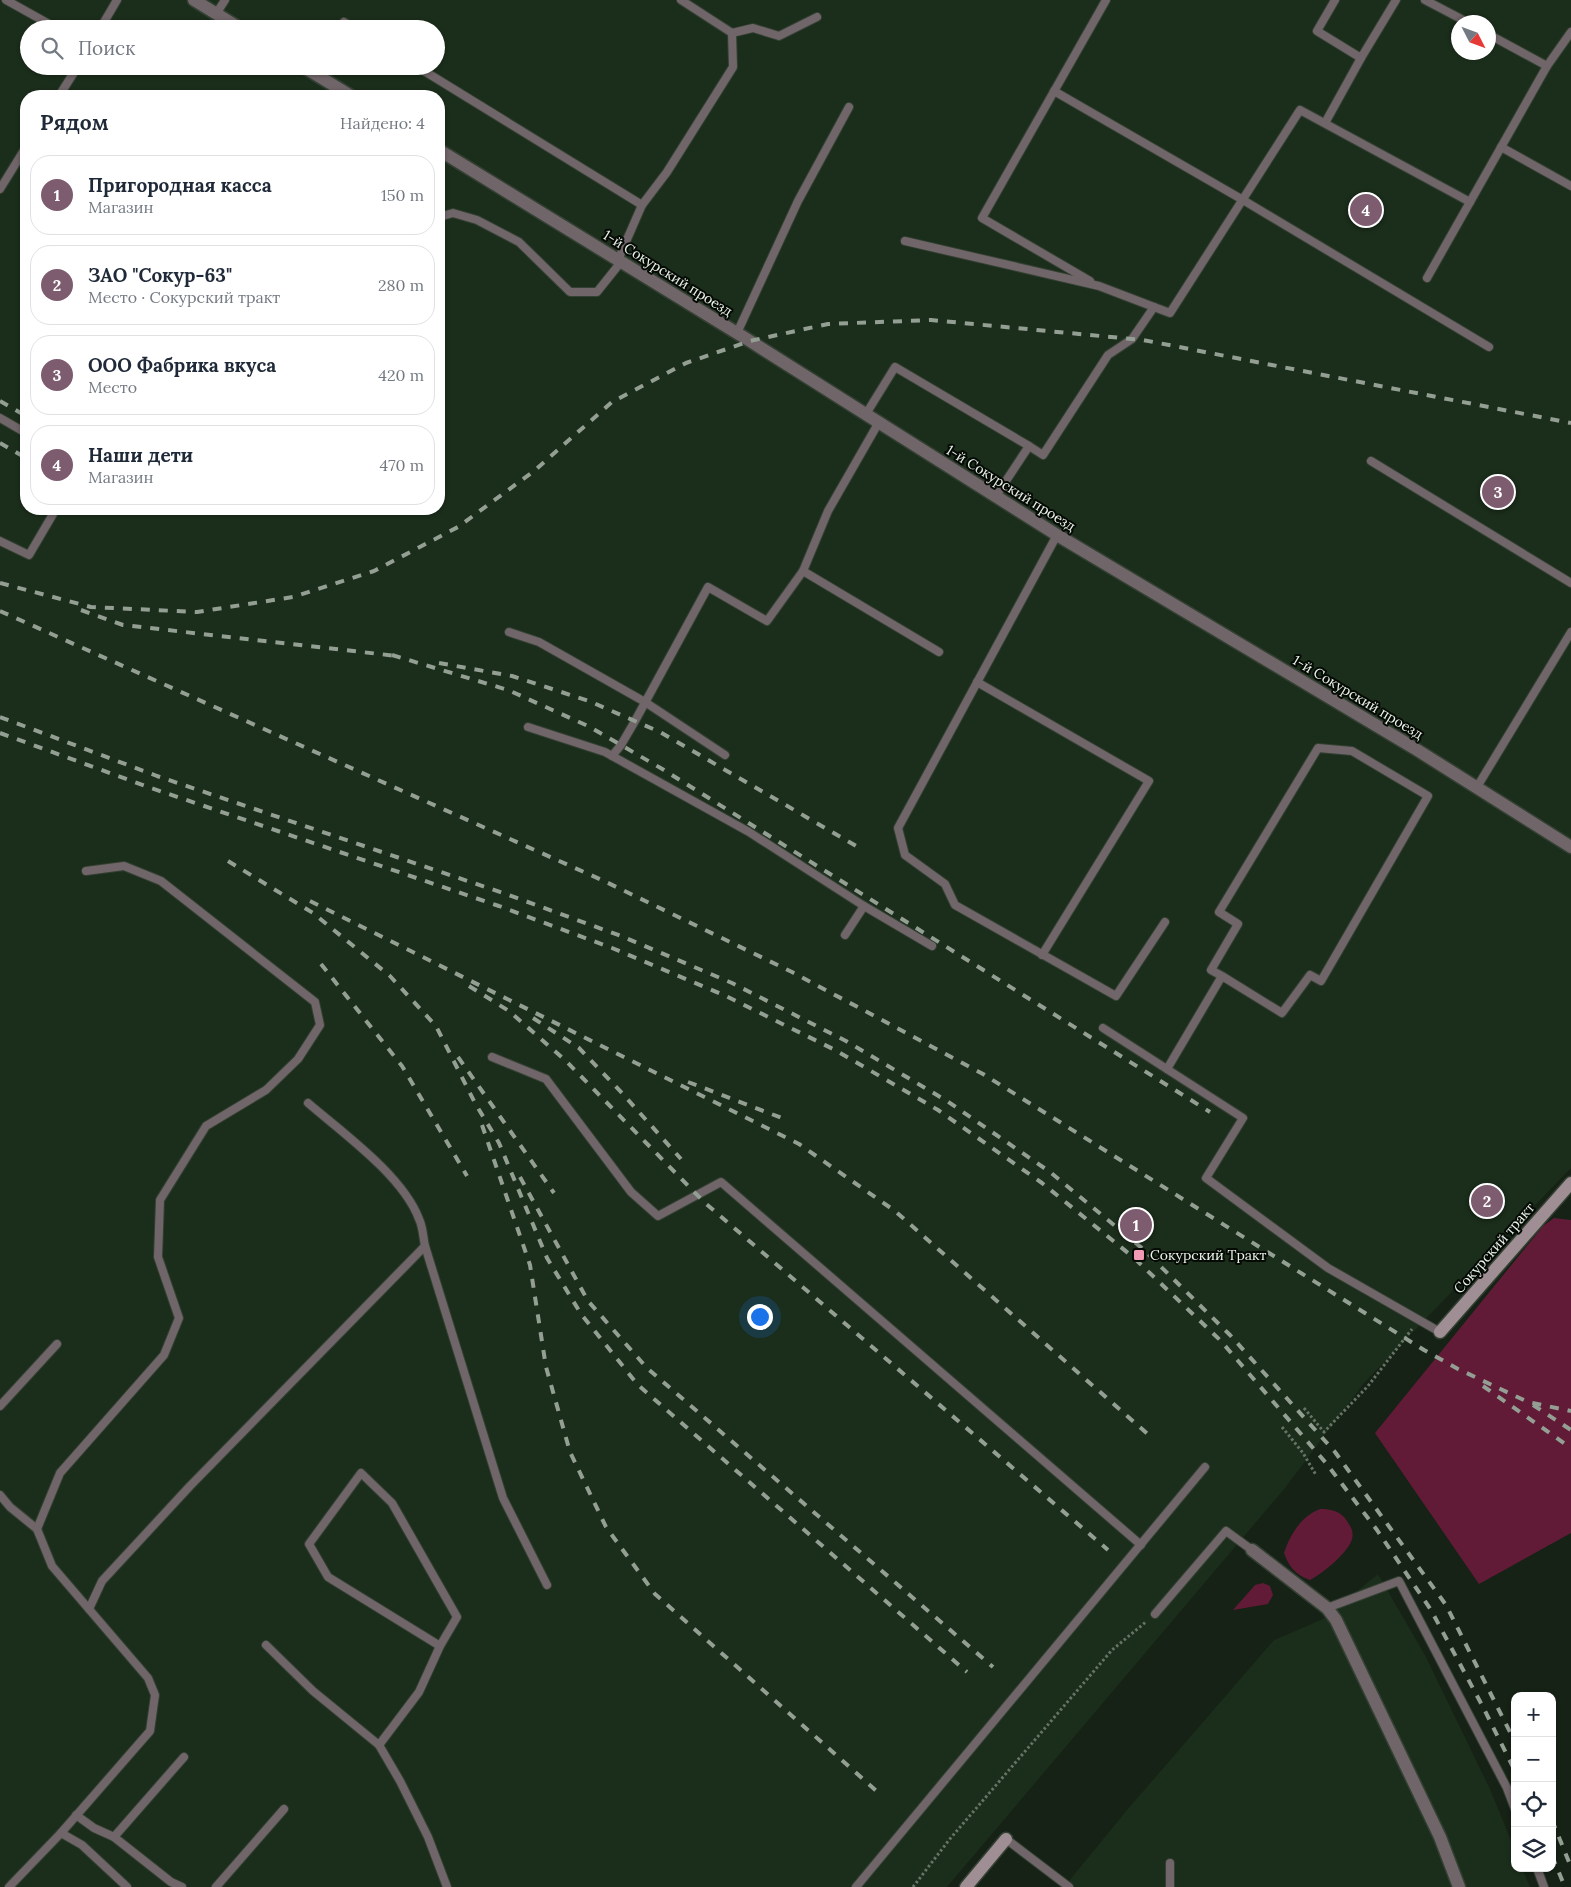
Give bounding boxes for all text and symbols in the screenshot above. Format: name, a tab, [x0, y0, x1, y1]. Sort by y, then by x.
north arrow	[1451, 15, 1496, 60]
search box	[20, 20, 445, 75]
icon: search	[38, 34, 66, 62]
text: Поиск	[78, 36, 135, 60]
text: Рядом	[40, 109, 109, 136]
text: Найдено: 4	[340, 113, 425, 133]
text: Пригородная касса	[88, 173, 272, 197]
text: 1	[54, 185, 60, 205]
text: 150 m	[381, 185, 424, 205]
pin: 4	[1350, 191, 1382, 229]
text: Магазин	[88, 197, 154, 217]
street label: 1-й Сокурский проезд	[600, 226, 736, 320]
text: ЗАО "Сокур-63"	[88, 263, 232, 287]
text: 2	[53, 275, 61, 295]
text: 280 m	[378, 275, 424, 295]
text: Место · Сокурский тракт	[88, 287, 280, 307]
text: ООО Фабрика вкуса	[88, 353, 276, 377]
text: 3	[53, 365, 61, 385]
text: 420 m	[378, 365, 424, 385]
text: Место	[88, 377, 137, 397]
street label: 1-й Сокурский проезд	[943, 441, 1079, 535]
text: Наши дети	[88, 443, 193, 467]
text: 4	[53, 455, 61, 475]
text: 470 m	[380, 455, 424, 475]
text: Магазин	[88, 467, 154, 487]
pin: 3	[1482, 473, 1514, 511]
street label: 1-й Сокурский проезд	[1289, 651, 1427, 743]
pin: 2	[1471, 1182, 1503, 1220]
street label: Сокурский тракт	[1450, 1199, 1538, 1297]
pin: 1	[1120, 1206, 1152, 1244]
place label: Сокурский Тракт	[1150, 1246, 1267, 1264]
marker: Сокурский Тракт	[1132, 1248, 1146, 1262]
your location	[747, 1304, 773, 1330]
map controls	[1511, 1692, 1556, 1872]
button: +	[1511, 1692, 1556, 1737]
button: −	[1511, 1737, 1556, 1782]
button: locate	[1511, 1782, 1556, 1827]
button: layers	[1511, 1827, 1556, 1872]

